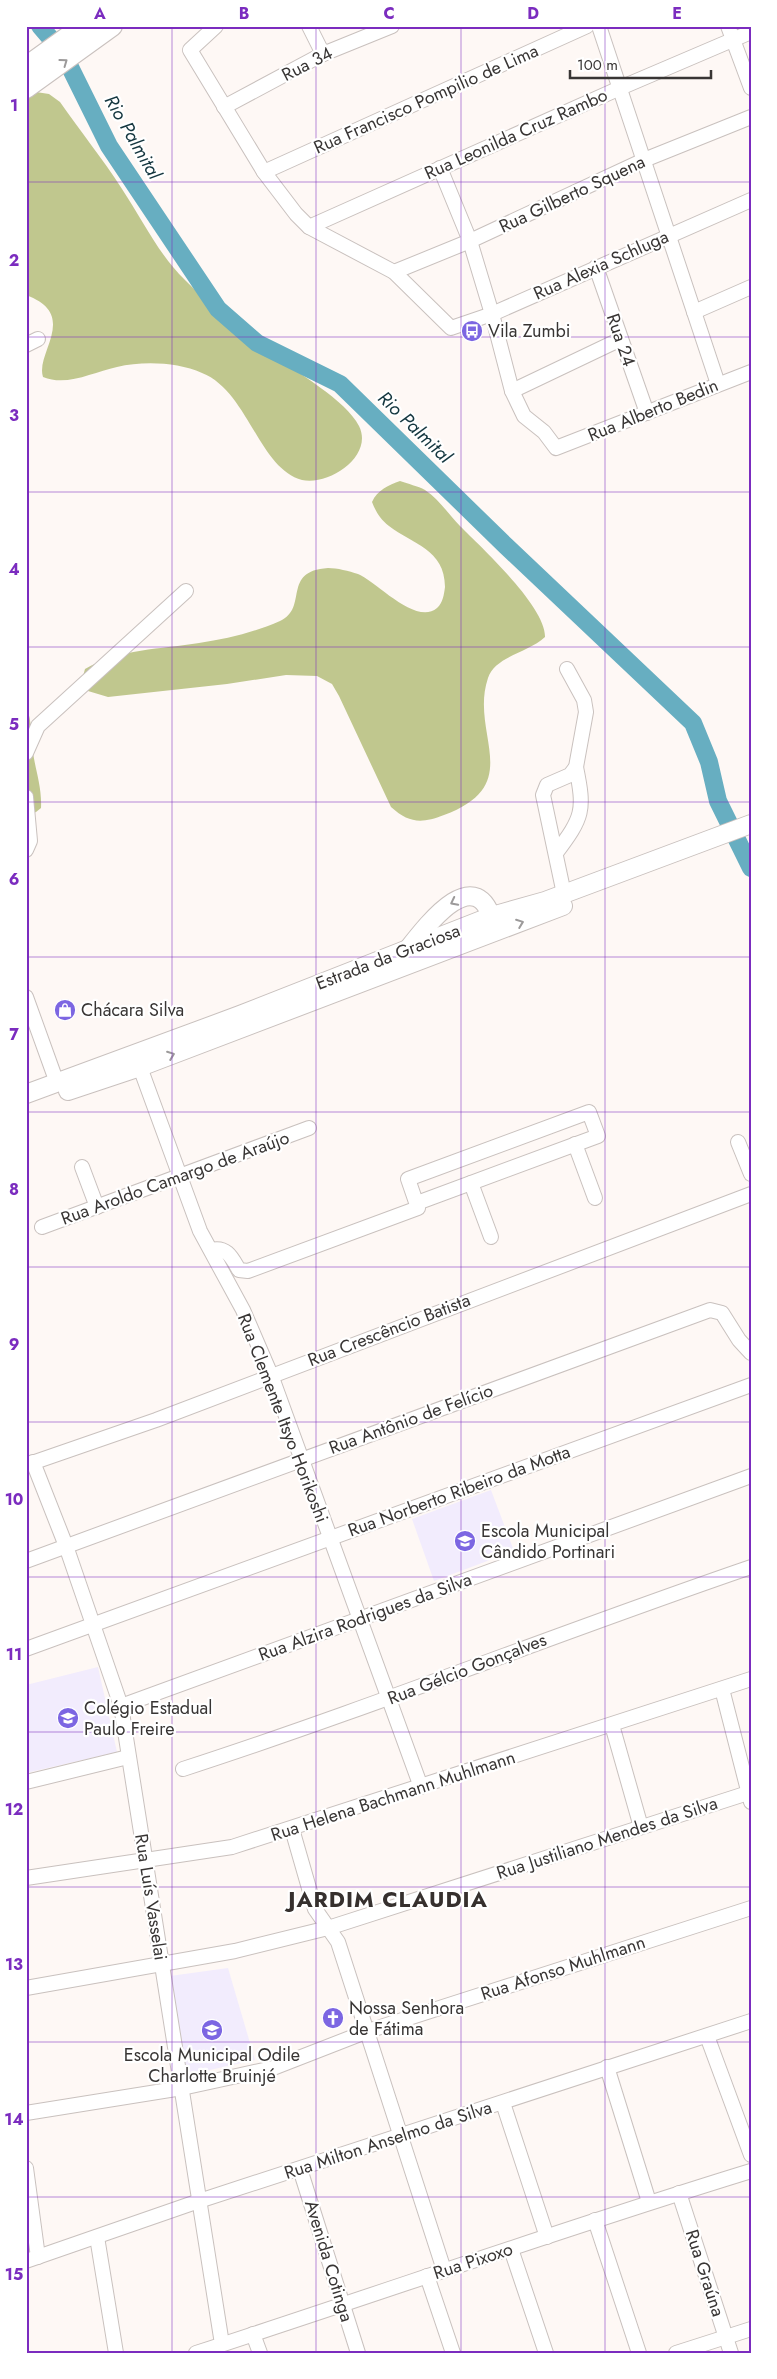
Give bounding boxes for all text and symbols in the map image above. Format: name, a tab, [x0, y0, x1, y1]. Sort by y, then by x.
text: A	[93, 2, 106, 25]
text: B	[239, 2, 249, 25]
text: C	[383, 2, 395, 25]
text: D	[527, 2, 539, 25]
text: E	[672, 2, 682, 25]
street label: Rua Francisco Pompilio de Lima	[310, 38, 542, 160]
street label: Rua 34	[277, 40, 337, 88]
scale bar	[570, 48, 711, 80]
text: 100 m	[577, 54, 618, 76]
one-way arrow	[58, 59, 68, 68]
street label: Rua Leonilda Cruz Rambo	[420, 82, 612, 186]
water label: Rio Palmital	[98, 90, 168, 185]
text: 1	[10, 94, 18, 117]
street label: Rua Gilberto Squena	[495, 149, 649, 239]
street label: Rua Alexia Schluga	[529, 224, 673, 306]
text: 2	[9, 249, 19, 272]
street label: Rua 24	[600, 310, 642, 370]
place label: Vila Zumbi	[488, 318, 570, 344]
bus stop icon: Vila Zumbi	[460, 319, 484, 343]
street label: Rua Alberto Bedin	[584, 372, 722, 448]
water label: Rio Palmital	[372, 385, 459, 470]
text: 3	[9, 404, 19, 427]
text: 4	[8, 558, 20, 581]
text: 5	[9, 713, 19, 736]
text: 6	[9, 868, 19, 891]
one-way arrow	[451, 896, 460, 906]
street label: Estrada da Graciosa	[312, 917, 464, 997]
one-way arrow	[515, 919, 523, 929]
place label: Chácara Silva	[81, 997, 184, 1023]
shop icon: Chácara Silva	[53, 998, 77, 1022]
text: 7	[9, 1023, 19, 1046]
one-way arrow	[166, 1050, 175, 1061]
street label: Rua Aroldo Camargo de Araújo	[57, 1124, 293, 1231]
text: 8	[9, 1178, 19, 1201]
street label: Rua Crescêncio Batista	[304, 1287, 474, 1373]
street label: Rua Clemente Itsyo Horikoshi	[231, 1310, 335, 1526]
text: 9	[9, 1333, 19, 1356]
street label: Rua Antônio de Felício	[325, 1377, 497, 1461]
street label: Rua Norberto Ribeiro da Motta	[344, 1439, 574, 1543]
text: 10	[5, 1488, 23, 1511]
place label: Escola Municipal Cândido Portinari	[481, 1518, 615, 1565]
school or university icon: Escola Municipal Cândido Portinari	[453, 1529, 477, 1553]
street label: Rua Alzira Rodrigues da Silva	[255, 1566, 475, 1668]
street label: Rua Gélcio Gonçalves	[384, 1627, 550, 1711]
text: 11	[6, 1643, 22, 1666]
place label: Colégio Estadual Paulo Freire	[84, 1695, 212, 1742]
school or university icon: Colégio Estadual Paulo Freire	[56, 1706, 80, 1730]
street label: Rua Helena Bachmann Muhlmann	[267, 1744, 519, 1848]
street label: Rua Justiliano Mendes da Silva	[493, 1790, 721, 1886]
text: 12	[5, 1798, 23, 1821]
street label: Rua Luís Vasselai	[128, 1832, 174, 1962]
district label: JARDIM CLAUDIA	[284, 1883, 488, 1915]
street label: Rua Afonso Muhlmann	[477, 1929, 649, 2007]
text: 13	[5, 1953, 23, 1976]
place label: Nossa Senhora de Fátima	[349, 1995, 464, 2042]
church icon: Nossa Senhora de Fátima	[321, 2006, 345, 2030]
school or university icon: Escola Municipal Odile Charlotte Bruinjé	[200, 2018, 224, 2042]
place label: Escola Municipal Odile Charlotte Bruinjé	[124, 2042, 300, 2089]
street label: Rua Milton Anselmo da Silva	[281, 2094, 495, 2186]
text: 14	[4, 2108, 24, 2131]
street label: Avenida Cotinga	[298, 2197, 360, 2325]
street label: Rua Graúna	[679, 2226, 731, 2320]
street label: Rua Pixoxo	[430, 2236, 516, 2286]
text: 15	[5, 2263, 23, 2286]

